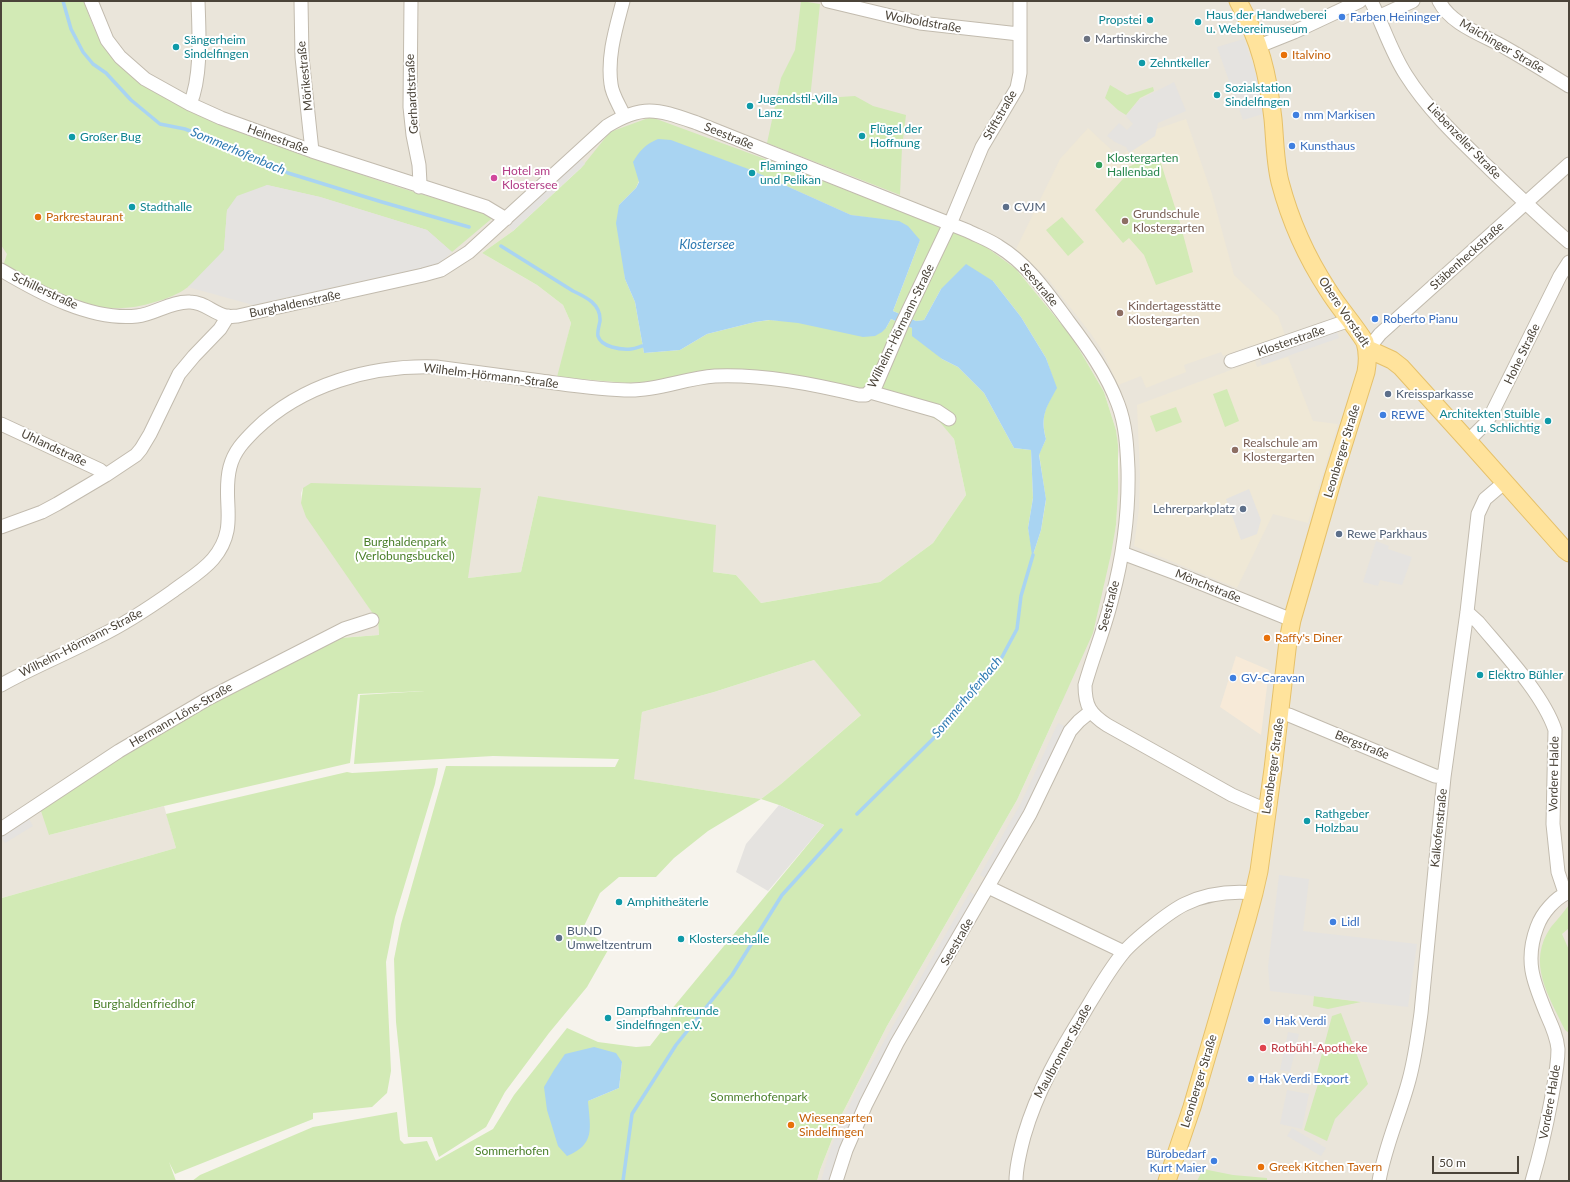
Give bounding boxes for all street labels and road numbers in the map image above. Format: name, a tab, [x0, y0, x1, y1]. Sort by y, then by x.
street label: Wolboldstraße	[884, 8, 962, 36]
street label: Maichinger Straße	[1457, 16, 1547, 76]
street label: Mörikestraße	[294, 40, 316, 112]
street label: Gerhardtstraße	[403, 54, 421, 134]
street label: Stiftstraße	[980, 88, 1020, 142]
street label: Liebenzeller Straße	[1424, 100, 1504, 182]
street label: Seestraße	[702, 120, 756, 152]
street label: Heinestraße	[245, 121, 311, 157]
street label: Stäbenheckstraße	[1427, 219, 1507, 293]
street label: Seestraße	[1017, 260, 1061, 310]
street label: Wilhelm-Hörmann-Straße	[865, 262, 937, 390]
street label: Schillerstraße	[10, 269, 80, 313]
street label: Obere Vorstadt	[1315, 274, 1373, 350]
street label: Burghaldenstraße	[248, 287, 342, 321]
street label: Hohe Straße	[1501, 321, 1543, 387]
street label: Klosterstraße	[1255, 323, 1327, 359]
street label: Wilhelm-Hörmann-Straße	[423, 361, 559, 391]
street label: Leonberger Straße	[1321, 403, 1363, 499]
street label: Uhlandstraße	[19, 427, 89, 469]
street label: Mönchstraße	[1173, 566, 1243, 606]
street label: Seestraße	[1095, 579, 1123, 633]
street label: Wilhelm-Hörmann-Straße	[17, 606, 145, 680]
street label: Hermann-Löns-Straße	[127, 680, 235, 750]
street label: Leonberger Straße	[1259, 717, 1287, 815]
street label: Bergstraße	[1333, 728, 1391, 762]
street label: Vordere Halde	[1546, 736, 1562, 812]
street label: Kalkofenstraße	[1428, 788, 1450, 868]
street label: Seestraße	[938, 916, 976, 968]
street label: Maulbronner Straße	[1031, 1001, 1095, 1101]
street label: Leonberger Straße	[1178, 1033, 1220, 1129]
street label: Vordere Halde	[1536, 1064, 1564, 1140]

